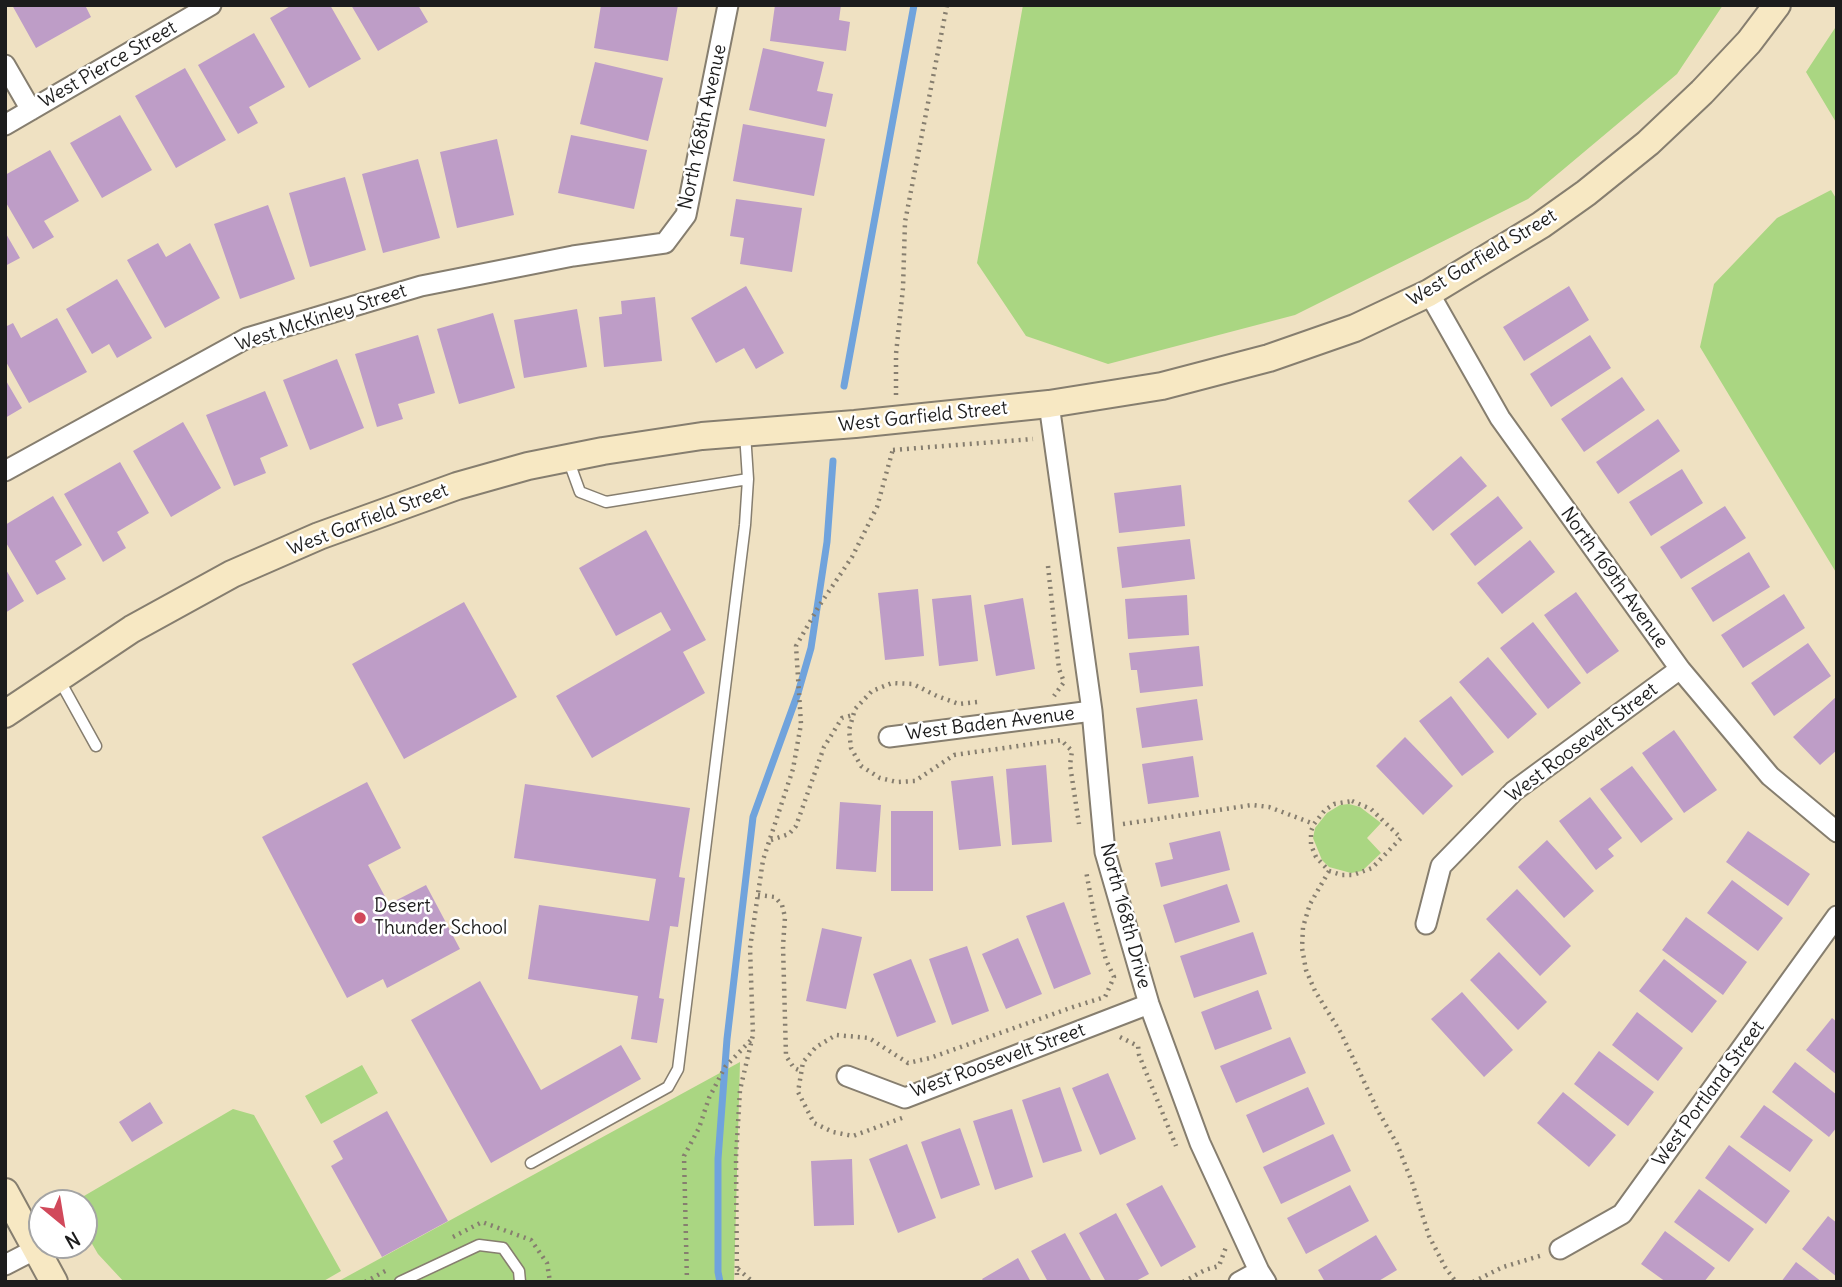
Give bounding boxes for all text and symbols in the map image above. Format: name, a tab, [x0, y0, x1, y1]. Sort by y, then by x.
street label: West Pierce Street	[35, 16, 181, 114]
street label: North 168th Avenue	[674, 42, 732, 212]
street label: West Garfield Street	[1403, 204, 1561, 312]
street label: West McKinley Street	[232, 280, 410, 356]
street label: West Garfield Street	[837, 397, 1009, 437]
street label: West Garfield Street	[285, 479, 451, 561]
street label: North 169th Avenue	[1555, 503, 1673, 653]
street label: West Roosevelt Street	[1502, 679, 1662, 807]
street label: West Baden Avenue	[904, 702, 1076, 746]
street label: North 168th Drive	[1095, 841, 1155, 991]
place label: Desert Thunder School	[374, 896, 507, 940]
marker: Desert Thunder School	[352, 910, 368, 926]
street label: West Portland Street	[1648, 1017, 1770, 1171]
street label: West Roosevelt Street	[908, 1019, 1088, 1103]
north arrow	[28, 1189, 98, 1259]
text: N	[61, 1227, 84, 1254]

